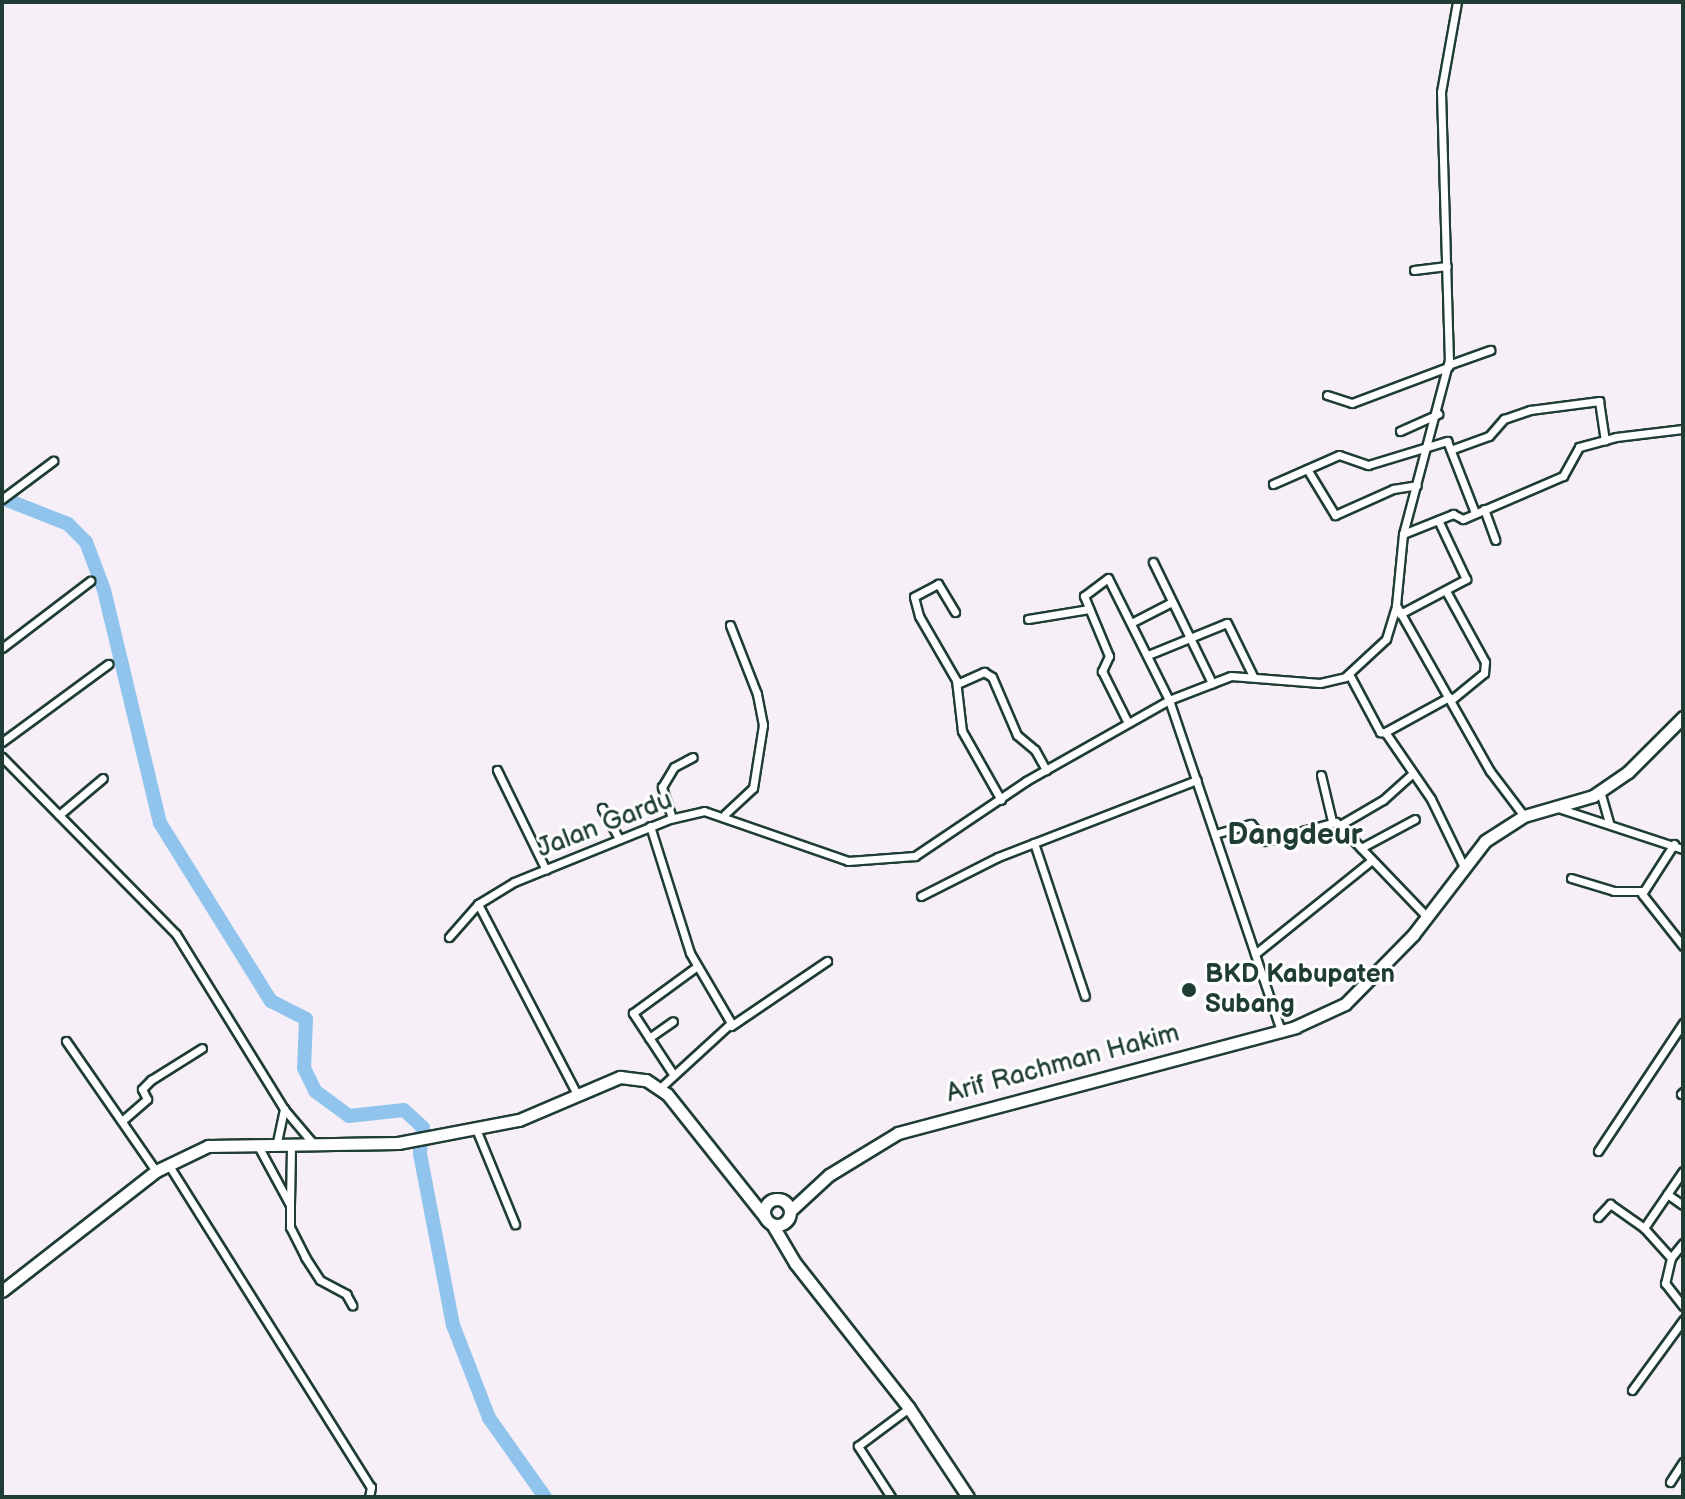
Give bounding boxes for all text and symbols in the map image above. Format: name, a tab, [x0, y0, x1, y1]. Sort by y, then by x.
street label: Jalan Gardu	[533, 785, 677, 865]
district label: Dangdeur	[1227, 817, 1363, 853]
place label: BKD Kabupaten Subang	[1205, 959, 1395, 1020]
marker: BKD Kabupaten Subang	[1180, 981, 1198, 999]
street label: Arif Rachman Hakim	[943, 1018, 1183, 1110]

